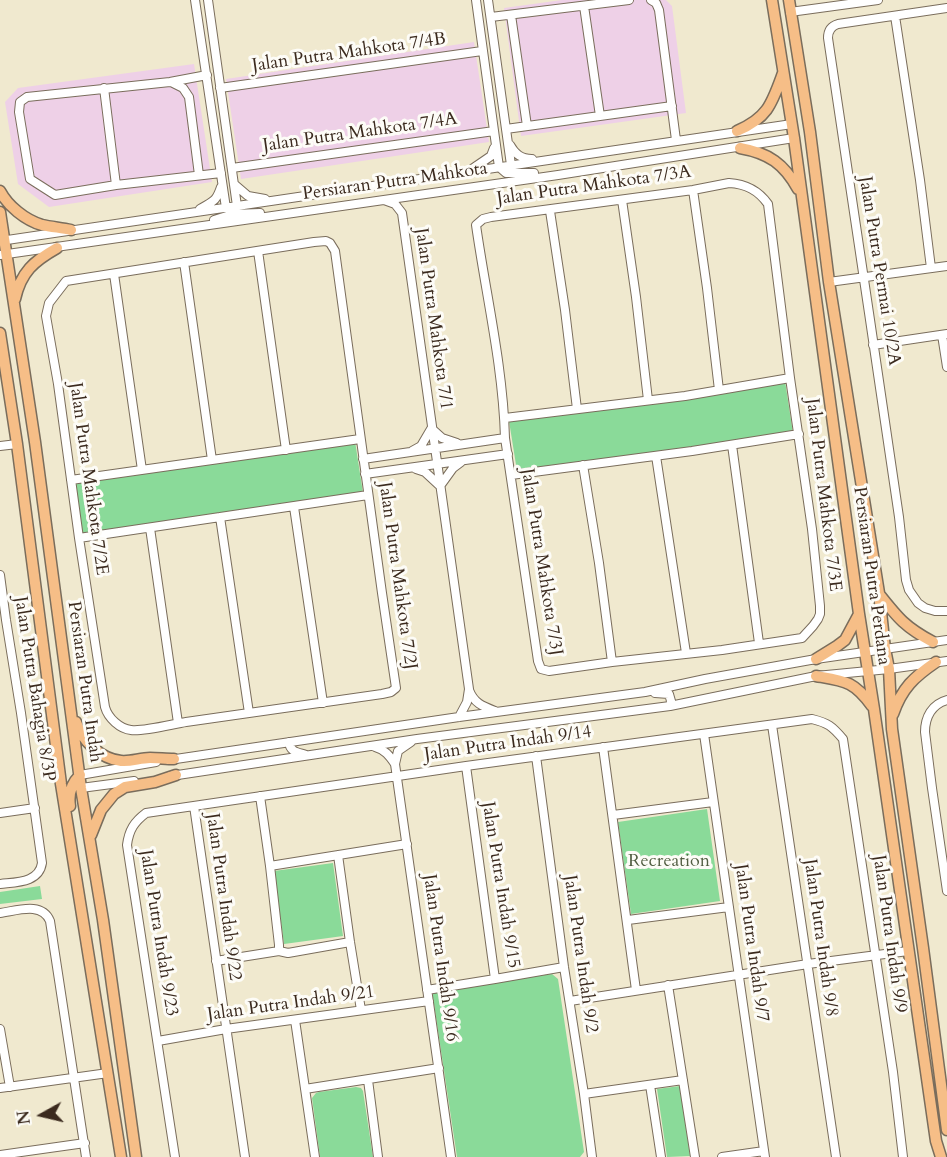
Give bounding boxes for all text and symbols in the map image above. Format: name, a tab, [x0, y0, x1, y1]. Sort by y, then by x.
street label: Jalan Putra Mahkota 7/4B	[251, 29, 447, 77]
street label: Jalan Putra Mahkota 7/4A	[261, 109, 459, 157]
street label: Persiaran Putra Mahkota	[301, 158, 489, 206]
street label: Jalan Putra Mahkota 7/3A	[495, 162, 693, 210]
street label: Jalan Putra Permai 10/2A	[853, 175, 905, 367]
street label: Jalan Putra Mahkota 7/1	[410, 227, 456, 411]
street label: Jalan Putra Mahkota 7/2E	[64, 381, 112, 577]
street label: Jalan Putra Mahkota 7/3E	[800, 397, 846, 593]
street label: Jalan Putra Mahkota 7/3J	[516, 467, 566, 657]
street label: Jalan Putra Mahkota 7/2J	[373, 481, 421, 671]
street label: Persiaran Putra Perdana	[848, 485, 894, 667]
street label: Jalan Putra Bahagia 8/3P	[9, 595, 59, 783]
street label: Persiaran Putra Indah	[62, 600, 106, 764]
street label: Jalan Putra Indah 9/14	[423, 722, 593, 766]
street label: Jalan Putra Indah 9/15	[476, 800, 524, 970]
street label: Jalan Putra Indah 9/22	[201, 812, 245, 982]
street label: Jalan Putra Indah 9/23	[134, 848, 182, 1018]
park label: Recreation	[628, 851, 710, 873]
street label: Jalan Putra Indah 9/9	[867, 854, 911, 1014]
street label: Jalan Putra Indah 9/8	[798, 858, 842, 1018]
street label: Jalan Putra Indah 9/7	[729, 863, 773, 1023]
street label: Jalan Putra Indah 9/16	[418, 873, 462, 1043]
street label: Jalan Putra Indah 9/2	[558, 874, 602, 1034]
street label: Jalan Putra Indah 9/21	[206, 982, 376, 1026]
north arrow	[12, 1085, 72, 1145]
text: N	[12, 1109, 36, 1126]

